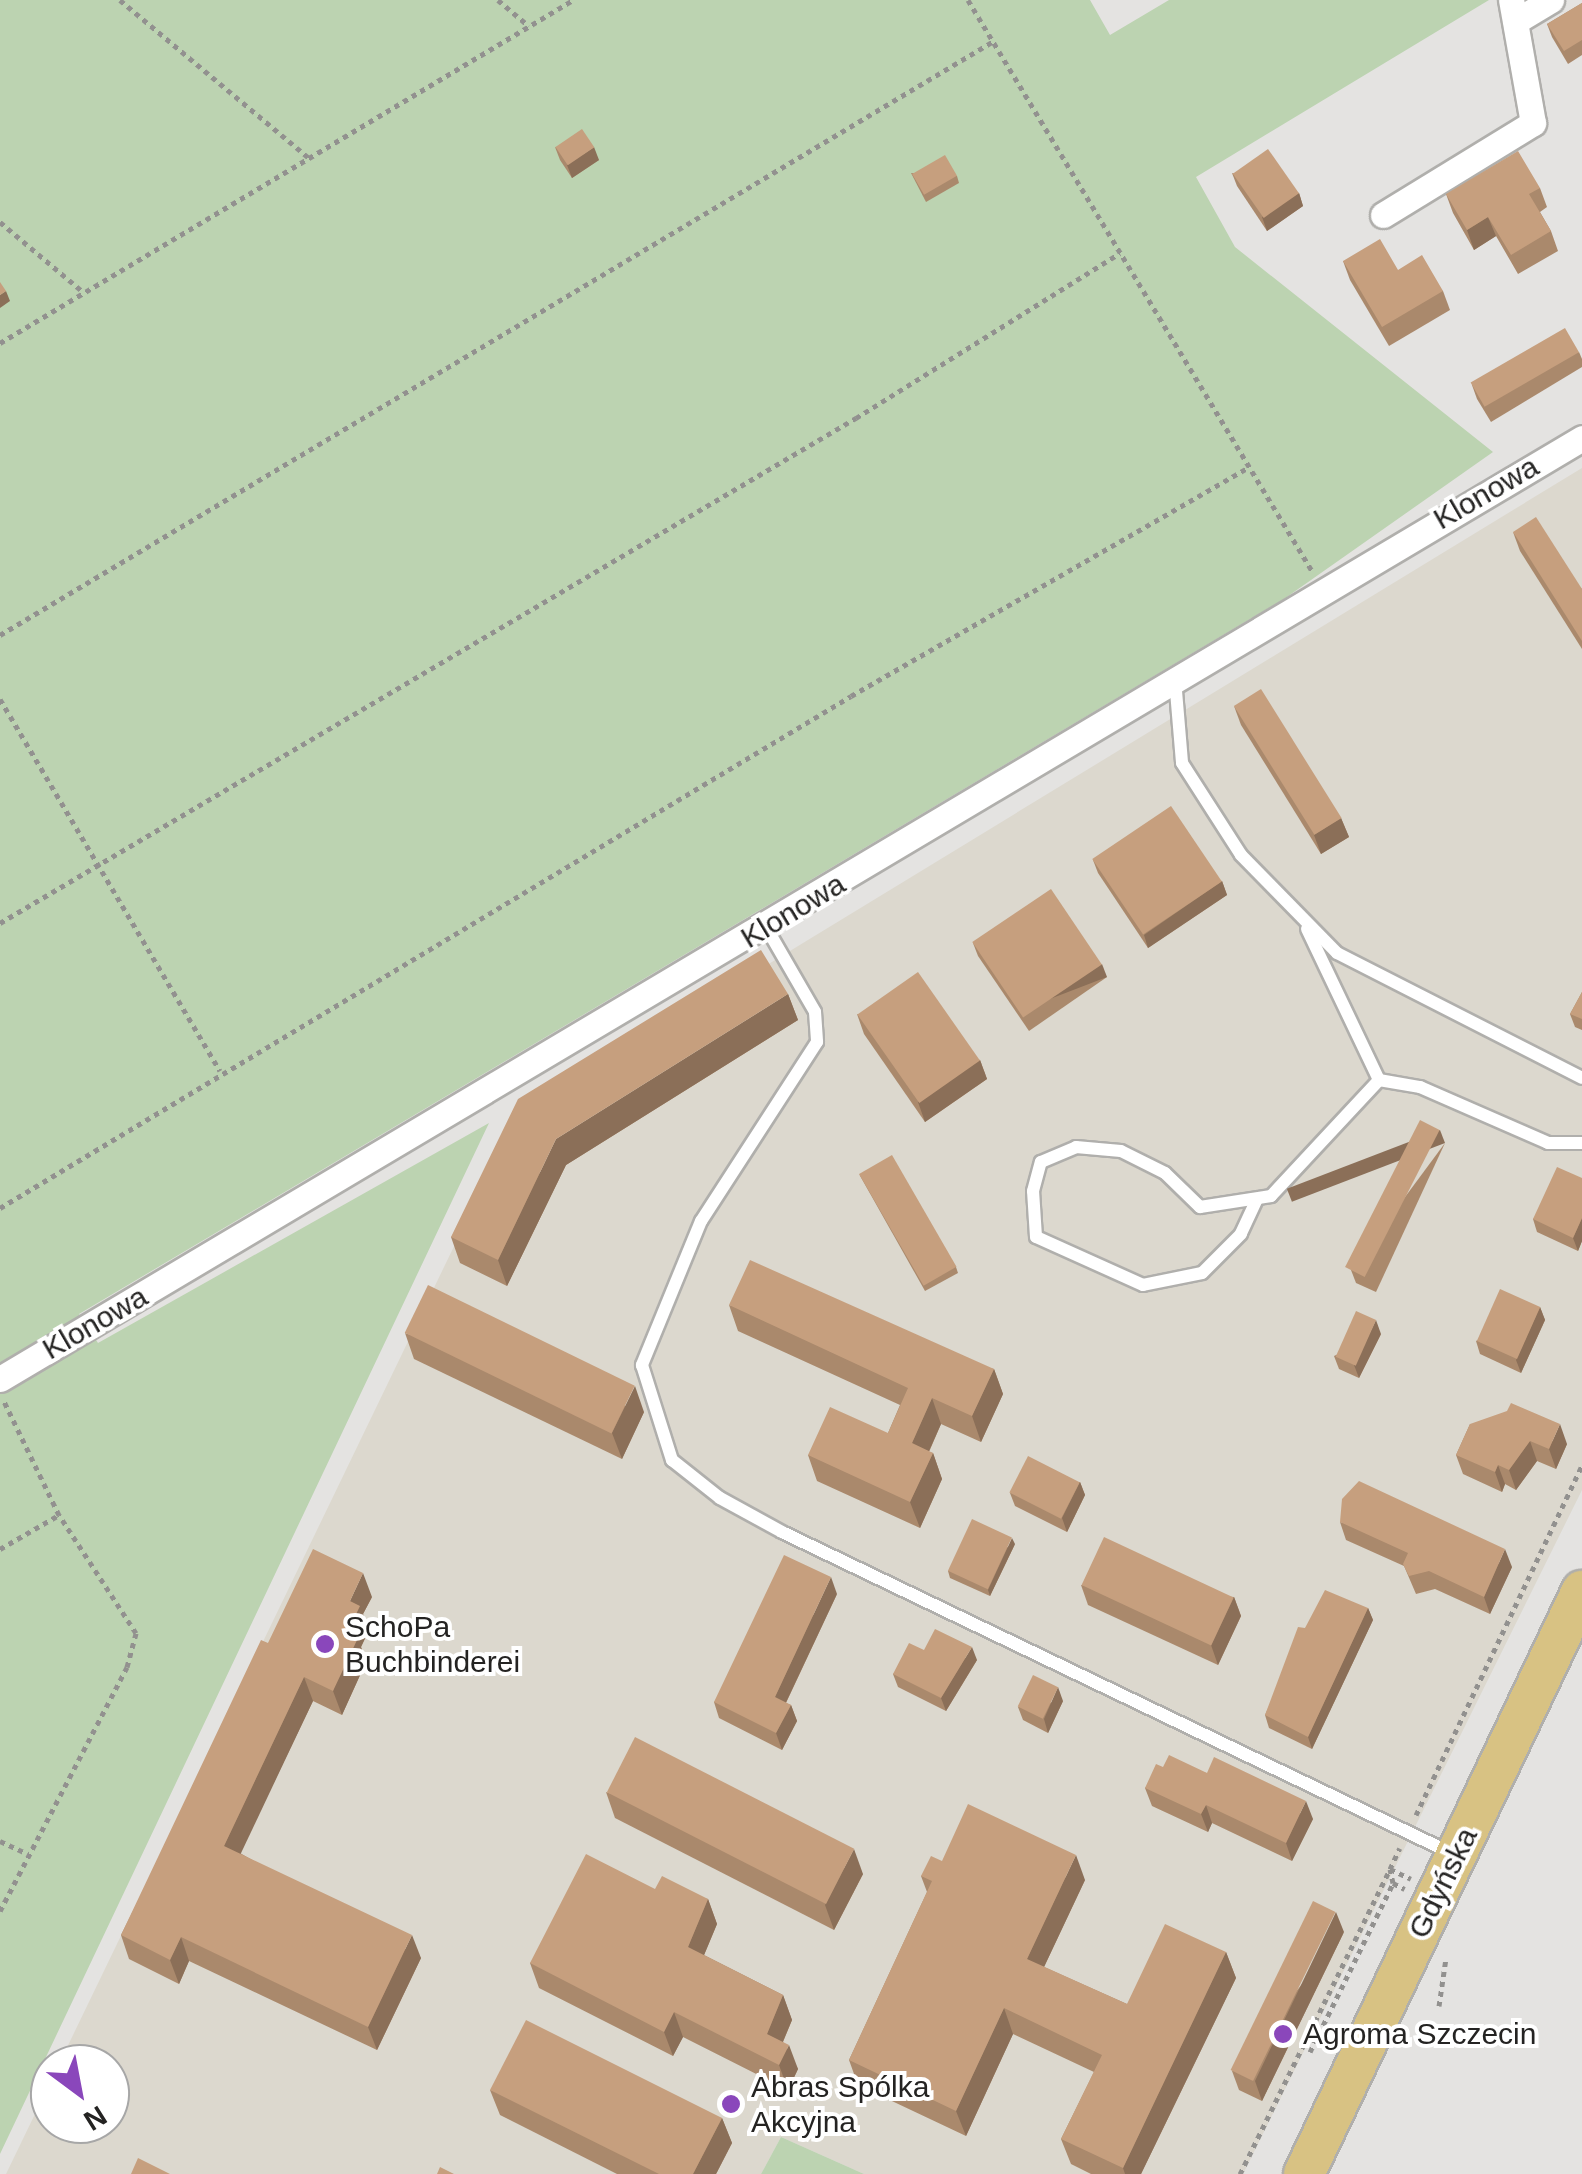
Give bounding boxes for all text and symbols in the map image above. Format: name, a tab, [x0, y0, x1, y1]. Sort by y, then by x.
street label: Klonowa	[1427, 449, 1545, 537]
street label: Klonowa	[734, 866, 852, 956]
street label: Klonowa	[36, 1279, 154, 1367]
place label: SchoPa Buchbinderei	[345, 1609, 520, 1680]
marker: SchoPa Buchbinderei	[314, 1633, 336, 1655]
street label: Gdyńska	[1401, 1822, 1485, 1944]
place label: Agroma Szczecin	[1303, 2016, 1536, 2052]
marker: Agroma Szczecin	[1272, 2023, 1294, 2045]
north arrow	[30, 2044, 130, 2144]
place label: Abras Spólka Akcyjna	[751, 2069, 929, 2140]
marker: Abras Spólka Akcyjna	[720, 2093, 742, 2115]
text: N	[78, 2100, 112, 2137]

